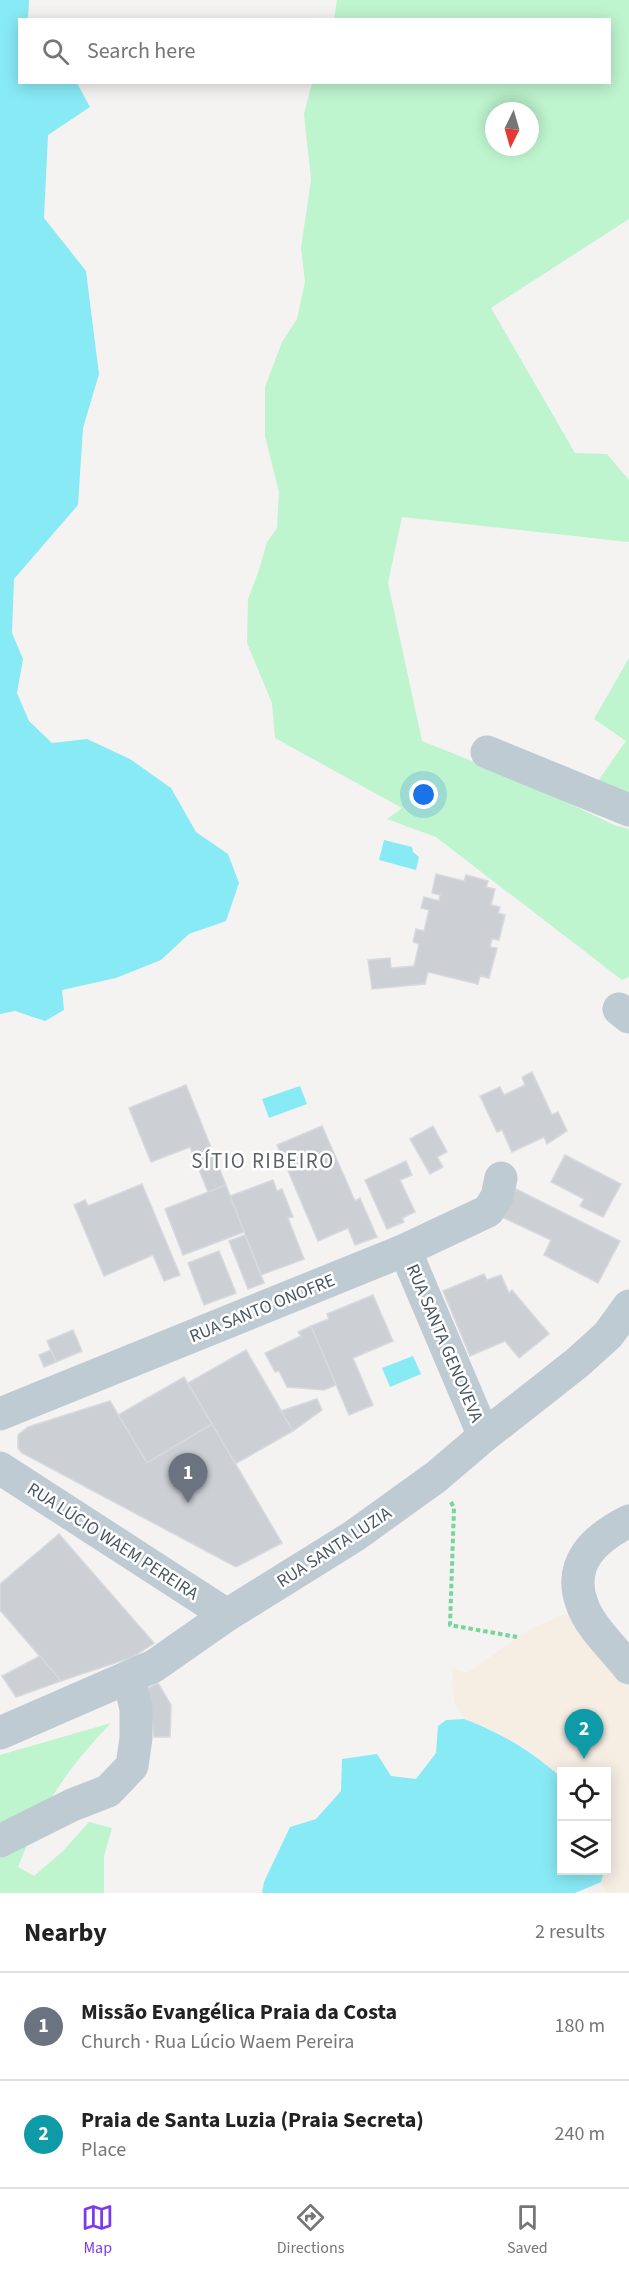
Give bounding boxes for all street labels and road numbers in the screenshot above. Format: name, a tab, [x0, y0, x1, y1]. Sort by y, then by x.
street label: RUA SANTA GENOVEVA	[400, 1260, 489, 1426]
street label: RUA SANTO ONOFRE	[186, 1268, 339, 1349]
street label: RUA LÚCIO WAEM PEREIRA	[22, 1477, 203, 1606]
street label: RUA SANTA LUZIA	[272, 1501, 397, 1594]

